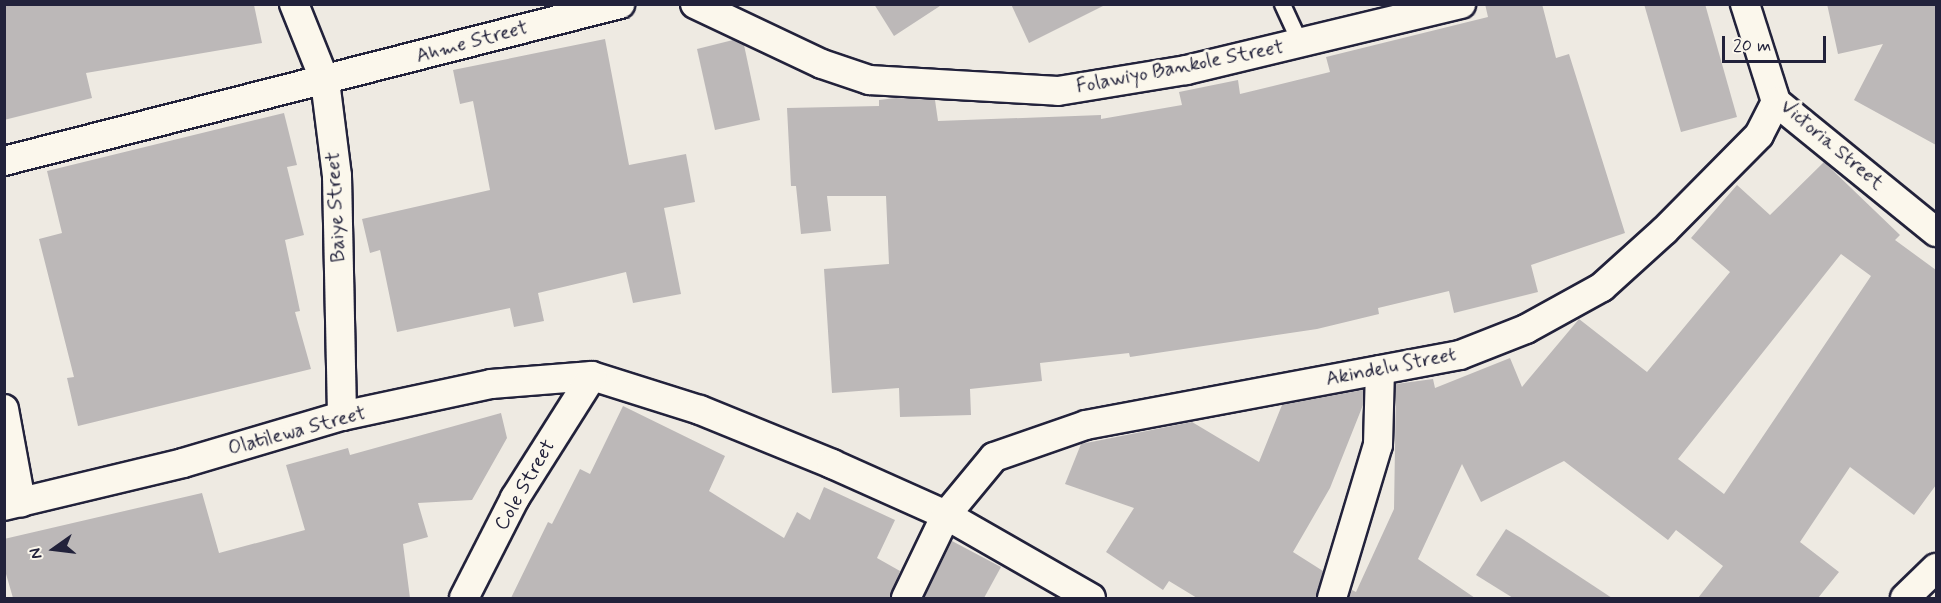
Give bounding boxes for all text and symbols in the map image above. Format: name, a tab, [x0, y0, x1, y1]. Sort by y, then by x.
street label: Ahme Street	[414, 16, 530, 68]
scale bar	[1725, 24, 1828, 62]
text: 20 m	[1733, 34, 1771, 58]
street label: Folawiyo Bankole Street	[1076, 36, 1284, 98]
street label: Victoria Street	[1775, 95, 1889, 195]
street label: Baiye Street	[321, 152, 351, 262]
street label: Akindelu Street	[1322, 342, 1460, 392]
street label: Olatilewa Street	[226, 401, 368, 461]
street label: Cole Street	[490, 436, 560, 534]
north arrow	[24, 519, 84, 579]
text: N	[25, 546, 48, 561]

